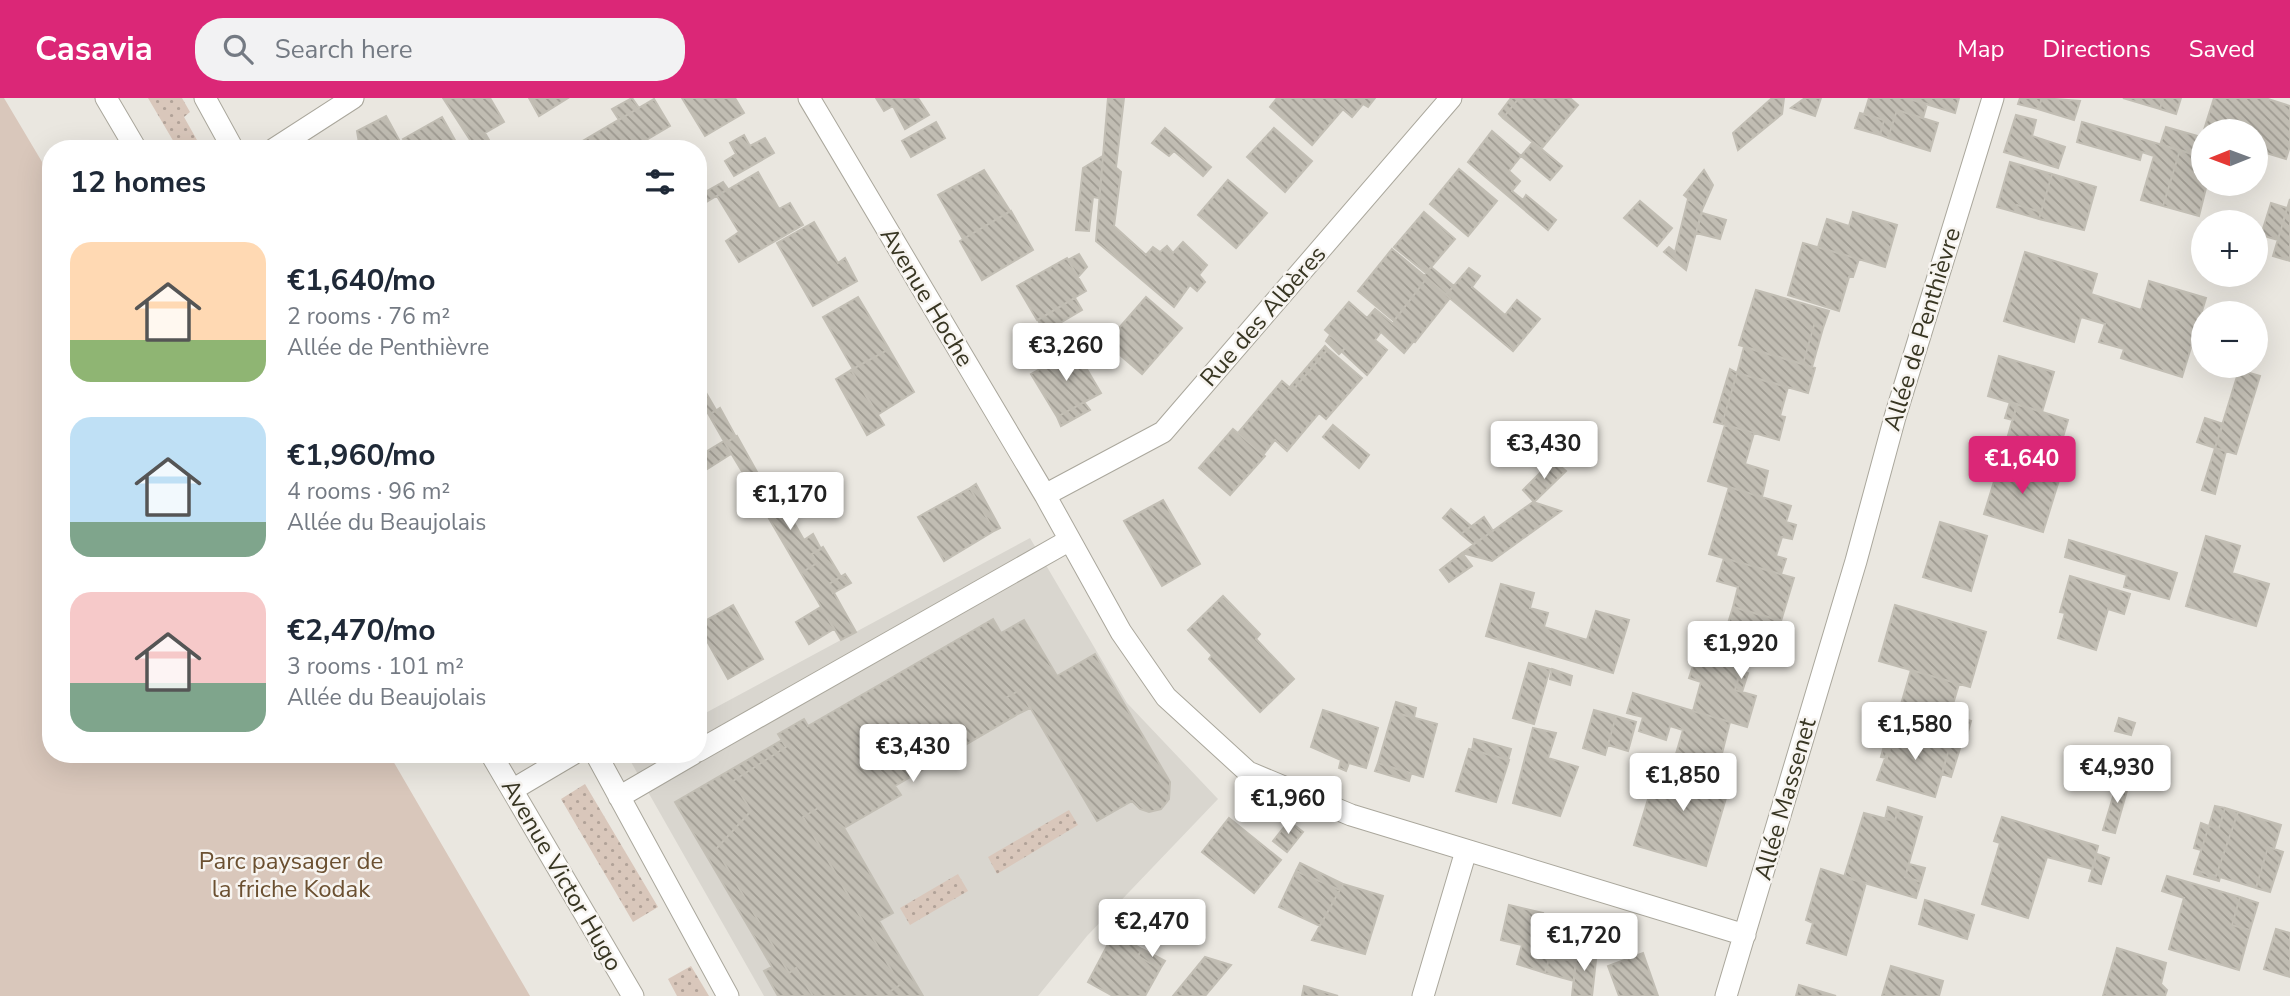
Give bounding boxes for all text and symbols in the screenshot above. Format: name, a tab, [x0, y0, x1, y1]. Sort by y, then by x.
search box	[195, 18, 685, 81]
text: Casavia	[35, 27, 153, 72]
icon: search	[219, 30, 257, 68]
text: Search here	[275, 32, 413, 67]
text: Map	[1957, 33, 2004, 65]
text: Directions	[2042, 33, 2151, 65]
text: Saved	[2189, 33, 2255, 65]
north arrow	[2191, 119, 2268, 196]
map controls	[2191, 119, 2268, 378]
text: 12 homes	[70, 162, 206, 203]
icon: filters	[641, 163, 679, 201]
button: +	[2191, 210, 2268, 287]
street label: Avenue Hoche	[873, 221, 981, 373]
street label: Allée de Penthièvre	[1876, 223, 1968, 435]
street label: Rue des Albères	[1193, 239, 1333, 393]
text: €1,640/mo	[287, 260, 436, 301]
icon: home	[126, 270, 210, 354]
text: 2 rooms · 76 m²	[287, 301, 450, 332]
button: −	[2191, 301, 2268, 378]
pin: €3,260	[1009, 324, 1123, 383]
text: €3,260	[1029, 330, 1103, 361]
text: Allée de Penthièvre	[287, 332, 489, 363]
pin: €3,430	[1487, 422, 1601, 481]
text: €3,430	[1507, 428, 1581, 459]
text: €1,960/mo	[287, 435, 436, 476]
pin: €1,640	[1965, 436, 2079, 496]
text: €1,640	[1985, 443, 2059, 474]
icon: home	[126, 445, 210, 529]
pin: €1,170	[733, 472, 847, 532]
text: 4 rooms · 96 m²	[287, 476, 450, 507]
text: €1,170	[753, 479, 827, 510]
text: Allée du Beaujolais	[287, 507, 486, 538]
text: €2,470/mo	[287, 610, 436, 651]
icon: home	[126, 620, 210, 704]
pin: €1,920	[1684, 622, 1798, 681]
text: €1,920	[1704, 628, 1778, 659]
text: 3 rooms · 101 m²	[287, 651, 464, 682]
text: Allée du Beaujolais	[287, 682, 486, 713]
pin: €1,580	[1858, 702, 1972, 762]
text: €1,580	[1878, 709, 1952, 740]
street label: Allée Massenet	[1747, 714, 1824, 884]
pin: €3,430	[856, 724, 970, 784]
text: €3,430	[876, 731, 950, 762]
pin: €4,930	[2060, 746, 2174, 805]
text: €4,930	[2080, 752, 2154, 783]
pin: €1,850	[1626, 754, 1740, 813]
text: €1,850	[1646, 760, 1720, 791]
street label: Avenue Victor Hugo	[494, 773, 630, 977]
pin: €1,960	[1231, 776, 1345, 836]
text: €1,960	[1251, 783, 1325, 814]
park label: Parc paysager de la friche Kodak	[199, 845, 383, 905]
pin: €2,470	[1095, 900, 1209, 959]
text: €2,470	[1115, 906, 1189, 937]
pin: €1,720	[1527, 914, 1641, 973]
text: €1,720	[1547, 920, 1621, 951]

